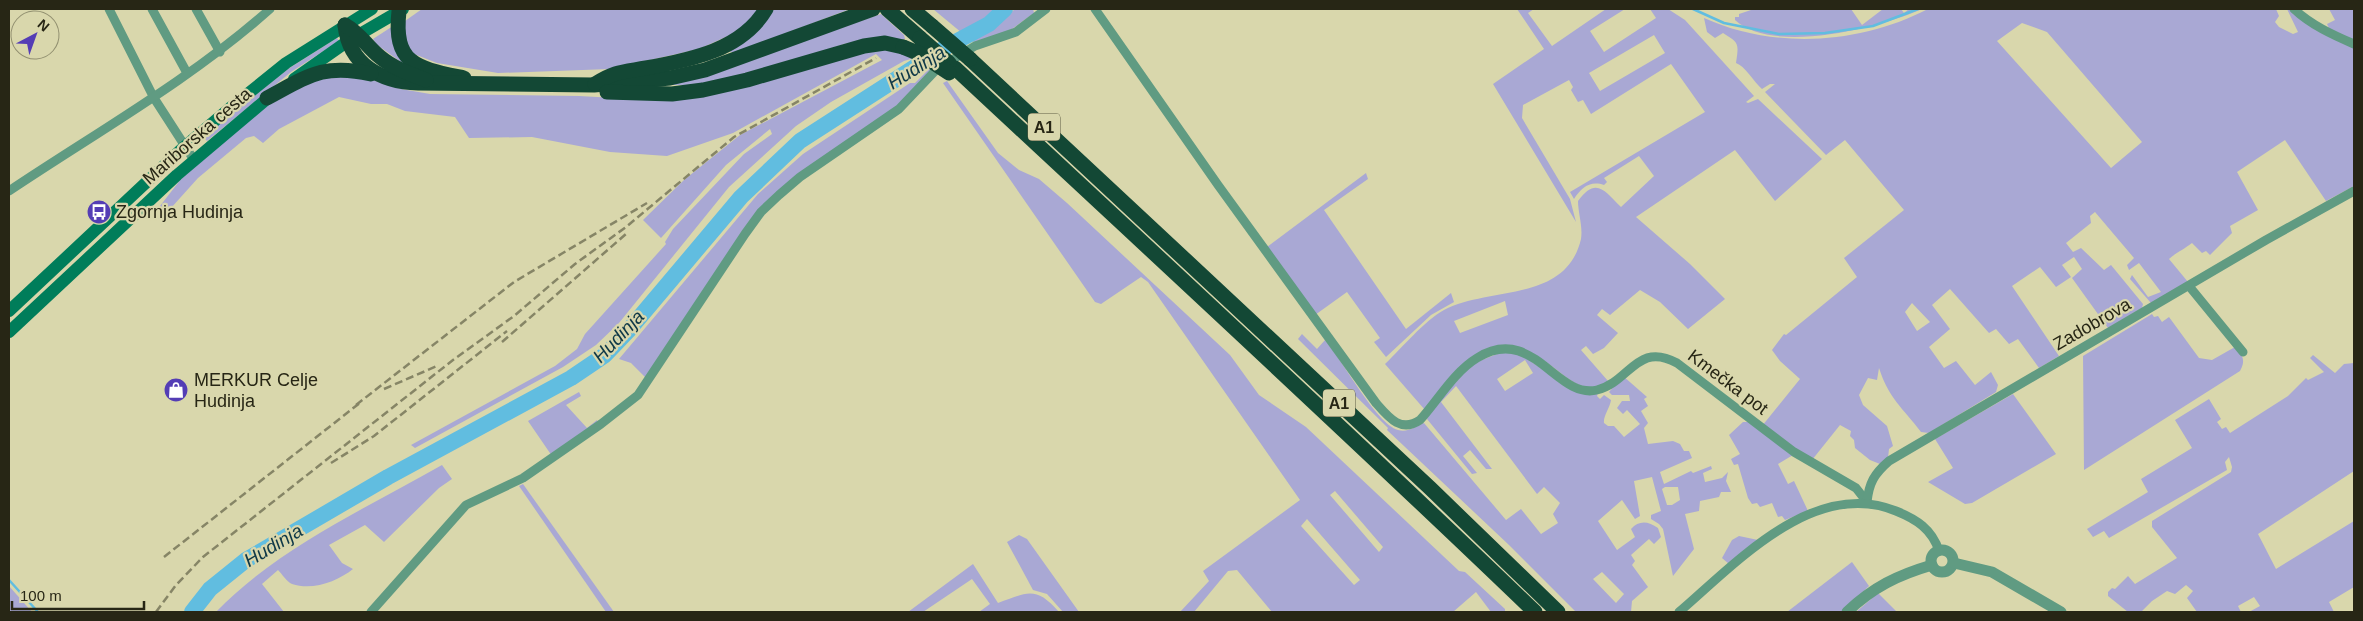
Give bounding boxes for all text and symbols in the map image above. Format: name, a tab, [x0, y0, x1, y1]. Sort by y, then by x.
north arrow	[10, 10, 60, 60]
text: N	[34, 16, 53, 35]
water label: Hudinja	[883, 41, 949, 93]
street label: Mariborska cesta	[139, 83, 256, 189]
road number: A1	[1028, 114, 1060, 140]
bus stop icon: Zgornja Hudinja	[86, 199, 112, 225]
place label: Zgornja Hudinja	[116, 202, 244, 222]
street label: Zadobrova	[2050, 293, 2135, 354]
water label: Hudinja	[588, 306, 648, 367]
street label: Kmečka pot	[1684, 345, 1772, 419]
place label: MERKUR Celje Hudinja	[194, 370, 318, 411]
shop icon: MERKUR Celje Hudinja	[163, 377, 189, 403]
road number: A1	[1323, 389, 1355, 416]
water label: Hudinja	[240, 520, 306, 571]
scale bar	[12, 578, 145, 610]
text: 100 m	[20, 587, 62, 604]

